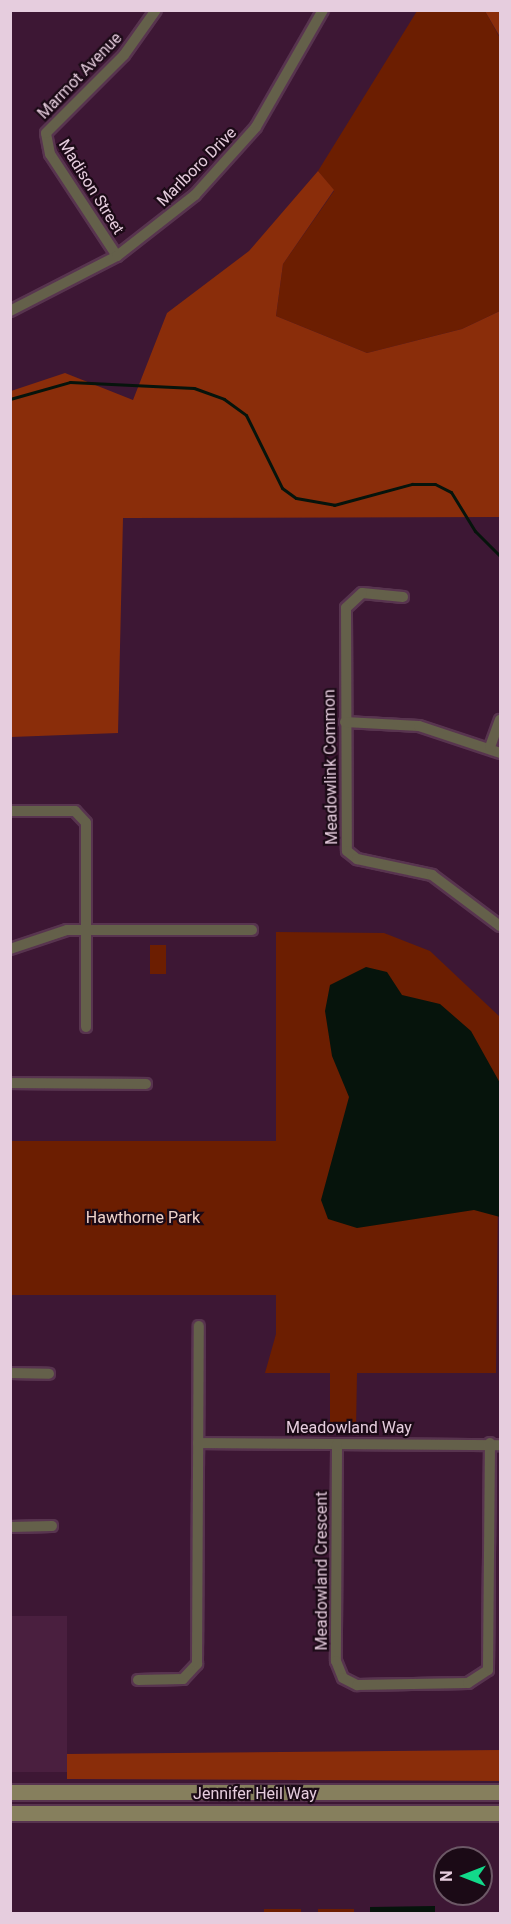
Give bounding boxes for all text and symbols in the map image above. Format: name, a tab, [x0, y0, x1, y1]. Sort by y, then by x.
street label: Marmot Avenue	[34, 29, 126, 123]
street label: Marlboro Drive	[153, 123, 241, 211]
street label: Madison Street	[54, 136, 128, 238]
street label: Meadowlink Common	[320, 689, 342, 845]
park label: Hawthorne Park	[86, 1208, 200, 1228]
street label: Meadowland Way	[286, 1418, 412, 1438]
street label: Meadowland Crescent	[312, 1491, 332, 1651]
street label: Jennifer Heil Way	[193, 1784, 317, 1804]
north arrow	[433, 1846, 493, 1906]
text: N	[437, 1870, 456, 1882]

